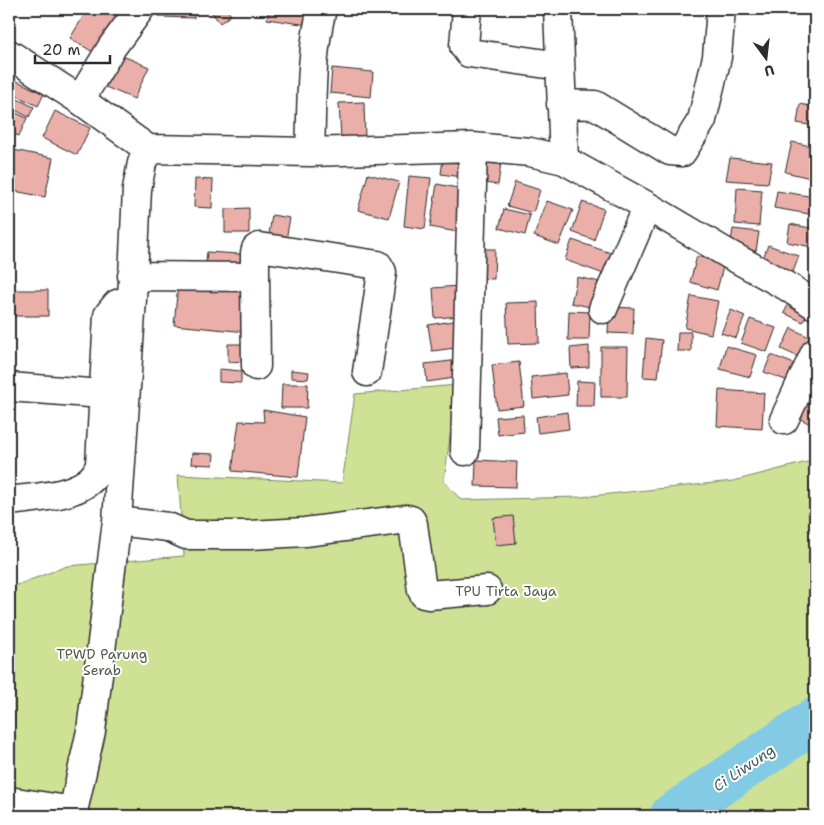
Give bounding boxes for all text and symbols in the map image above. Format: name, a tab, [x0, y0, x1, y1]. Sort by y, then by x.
scale bar	[35, 32, 110, 64]
north arrow	[742, 32, 792, 82]
text: 20 m	[42, 40, 81, 60]
text: U	[762, 61, 776, 80]
park label: TPU Tirta Jaya	[455, 582, 557, 600]
park label: TPWD Parung Serab	[57, 645, 147, 679]
water label: Ci Liwung	[709, 740, 779, 796]

